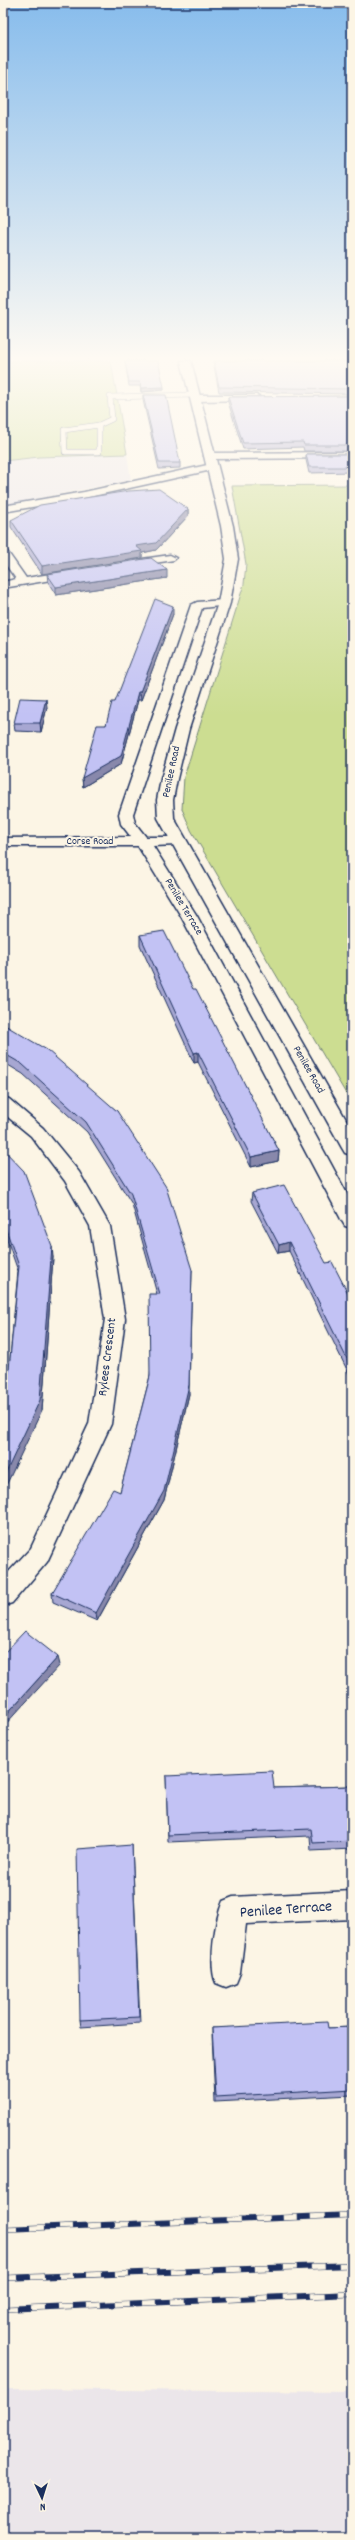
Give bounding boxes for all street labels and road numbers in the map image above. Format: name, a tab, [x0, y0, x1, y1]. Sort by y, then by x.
street label: Penilee Road	[159, 745, 185, 799]
street label: Corse Road	[67, 834, 113, 850]
street label: Penilee Terrace	[160, 876, 206, 938]
street label: Penilee Road	[288, 1043, 328, 1097]
street label: Rylees Crescent	[94, 1317, 122, 1397]
street label: Penilee Terrace	[239, 1895, 333, 1925]

